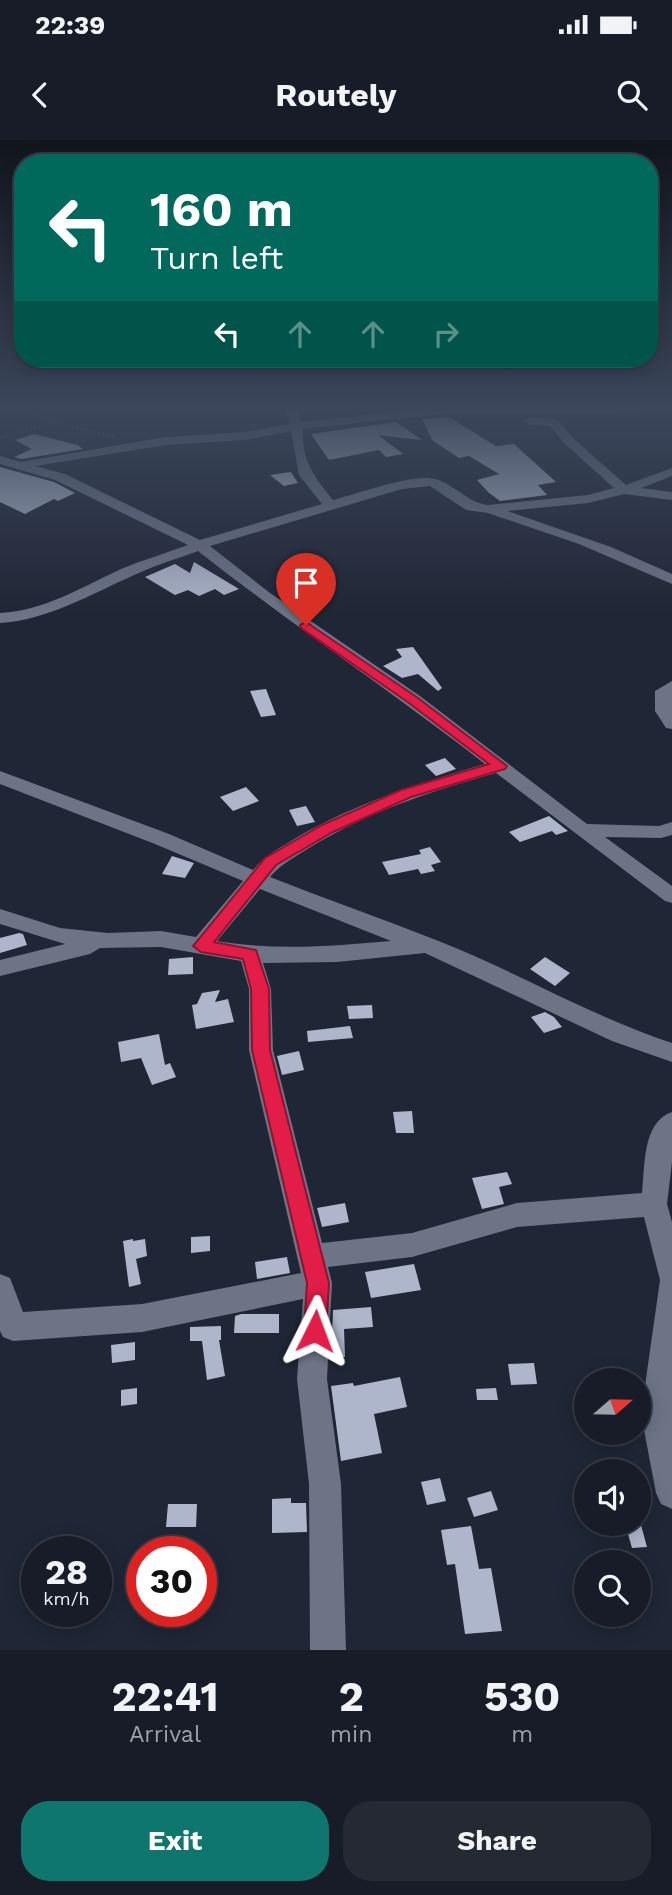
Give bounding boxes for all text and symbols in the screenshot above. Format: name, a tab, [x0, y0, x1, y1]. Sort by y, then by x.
text: 22:39	[35, 10, 105, 40]
icon: back	[21, 76, 59, 114]
text: Routely	[275, 76, 397, 114]
icon: search	[613, 76, 651, 114]
text: 160 m	[150, 180, 293, 238]
icon: left	[35, 182, 126, 273]
text: Turn left	[150, 239, 283, 277]
icon: left	[208, 315, 246, 353]
icon: ahead	[281, 315, 319, 353]
icon: ahead	[354, 315, 392, 353]
icon: right	[427, 315, 465, 353]
pin	[276, 553, 336, 625]
icon: arrive	[287, 564, 325, 602]
position arrow	[278, 1294, 352, 1368]
north arrow	[574, 1368, 651, 1446]
map controls	[574, 1368, 651, 1627]
button: sound	[574, 1459, 651, 1536]
speed limit sign: 30	[126, 1536, 217, 1627]
button: search	[574, 1550, 651, 1627]
text: 28	[45, 1551, 88, 1593]
text: km/h	[43, 1588, 90, 1609]
text: 22:41	[112, 1672, 219, 1721]
text: 2	[339, 1672, 364, 1721]
text: 530	[484, 1672, 560, 1721]
text: Arrival	[129, 1721, 201, 1748]
text: min	[330, 1721, 372, 1748]
text: m	[511, 1721, 533, 1748]
button: Exit	[21, 1801, 329, 1881]
button: Share	[343, 1801, 651, 1881]

